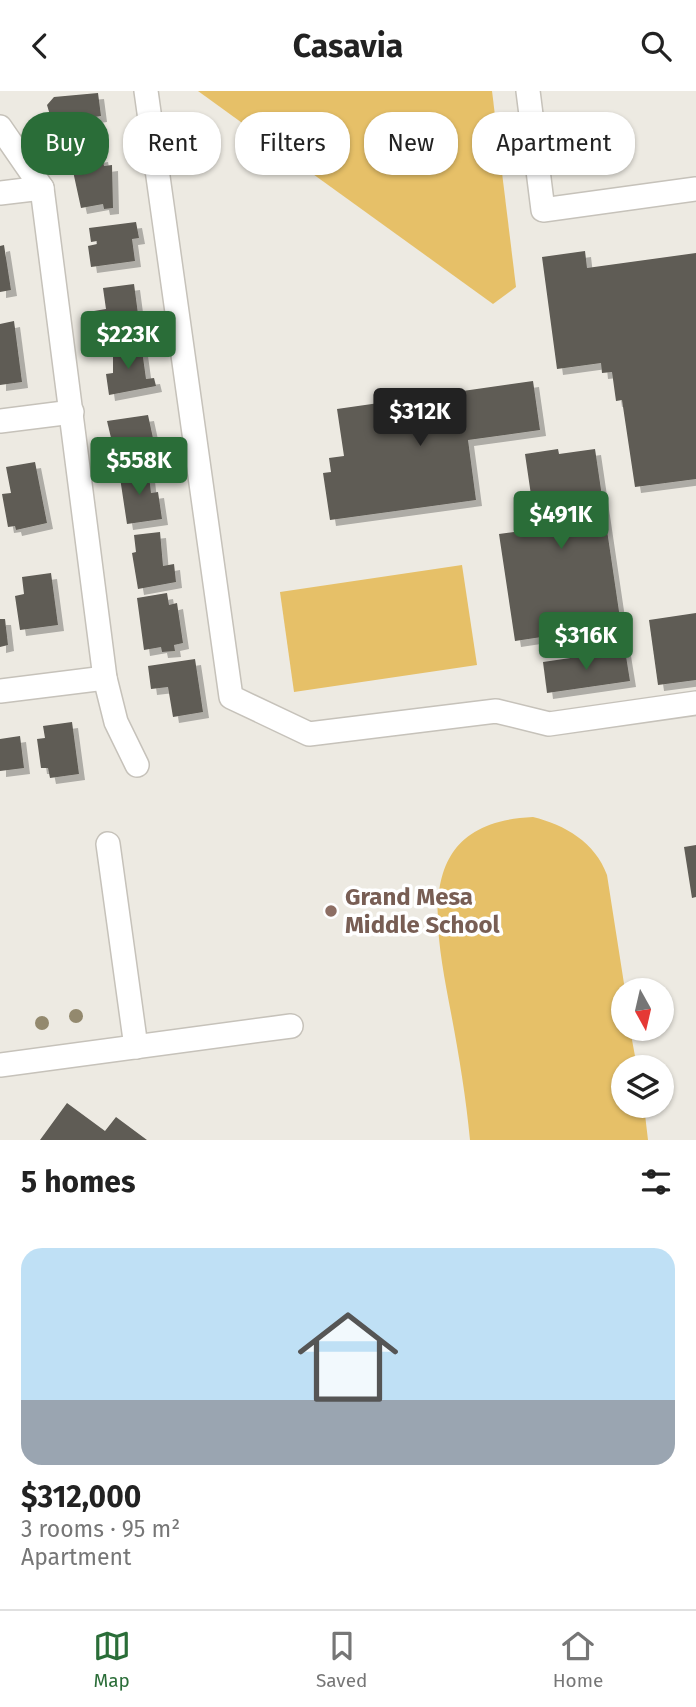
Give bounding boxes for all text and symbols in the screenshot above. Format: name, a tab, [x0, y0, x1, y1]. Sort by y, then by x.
icon: back	[21, 27, 59, 65]
text: Casavia	[293, 27, 403, 65]
icon: search	[637, 27, 675, 65]
chip: Buy	[21, 112, 109, 175]
chip: Rent	[123, 112, 221, 175]
chip: Filters	[235, 112, 350, 175]
chip: New	[364, 112, 458, 175]
chip: Apartment	[472, 112, 635, 175]
pin: $223K	[79, 311, 177, 371]
text: $223K	[97, 320, 159, 348]
pin: $312K	[371, 389, 469, 448]
text: $312K	[389, 397, 451, 425]
pin: $558K	[90, 437, 188, 497]
text: $558K	[106, 446, 172, 474]
pin: $491K	[512, 491, 610, 551]
text: $491K	[530, 500, 592, 528]
pin: $316K	[537, 613, 635, 672]
text: $316K	[555, 621, 617, 649]
place label: Grand Mesa Middle School	[345, 883, 500, 939]
marker: Grand Mesa Middle School	[323, 903, 339, 919]
north arrow	[611, 978, 674, 1041]
map controls	[611, 978, 674, 1118]
button: layers	[611, 1055, 674, 1118]
icon: filters	[637, 1163, 675, 1201]
text: 5 homes	[21, 1164, 135, 1200]
icon: home	[285, 1294, 411, 1420]
text: $312,000	[21, 1479, 141, 1515]
text: 3 rooms · 95 m²	[21, 1515, 180, 1543]
text: Apartment	[21, 1543, 131, 1571]
tab: Map	[93, 1627, 131, 1692]
tab: Saved	[316, 1627, 367, 1692]
tab: Home	[553, 1627, 603, 1692]

